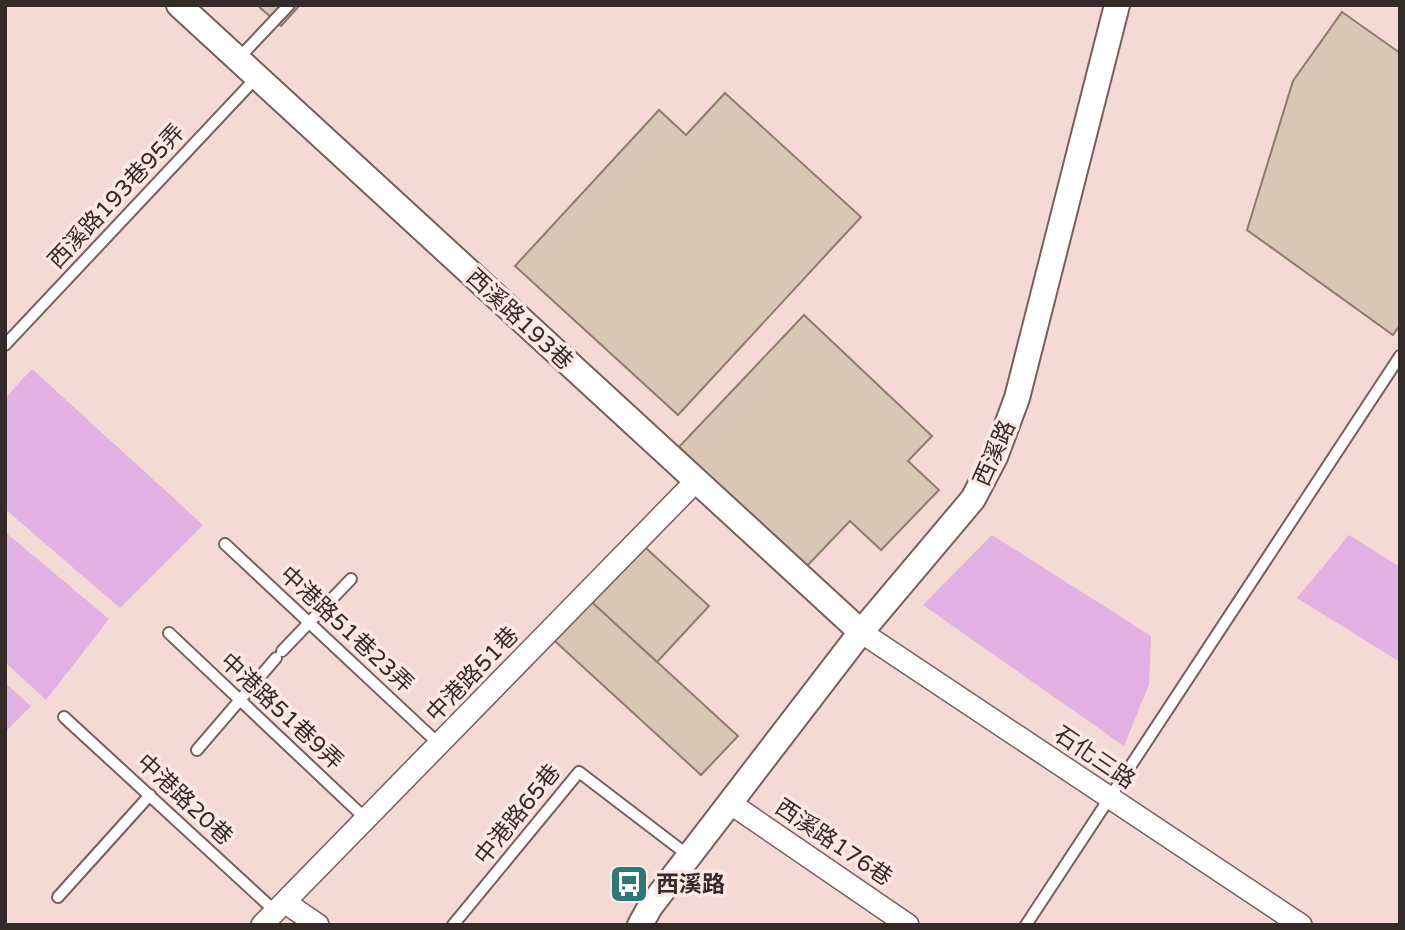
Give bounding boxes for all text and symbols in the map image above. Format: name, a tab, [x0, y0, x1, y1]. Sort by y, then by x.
street label: 西溪路193巷95弄	[43, 119, 191, 275]
street label: 西溪路193巷	[460, 263, 578, 376]
street label: 西溪路	[968, 416, 1022, 491]
street label: 中港路51巷23弄	[274, 561, 419, 699]
street label: 中港路51巷	[421, 621, 525, 728]
street label: 中港路51巷9弄	[214, 647, 349, 776]
street label: 石化三路	[1048, 720, 1140, 795]
street label: 中港路20巷	[131, 748, 238, 851]
street label: 中港路65巷	[469, 759, 567, 870]
street label: 西溪路176巷	[770, 793, 897, 892]
bus stop icon: 西溪路	[608, 863, 650, 905]
place label: 西溪路	[656, 871, 725, 899]

